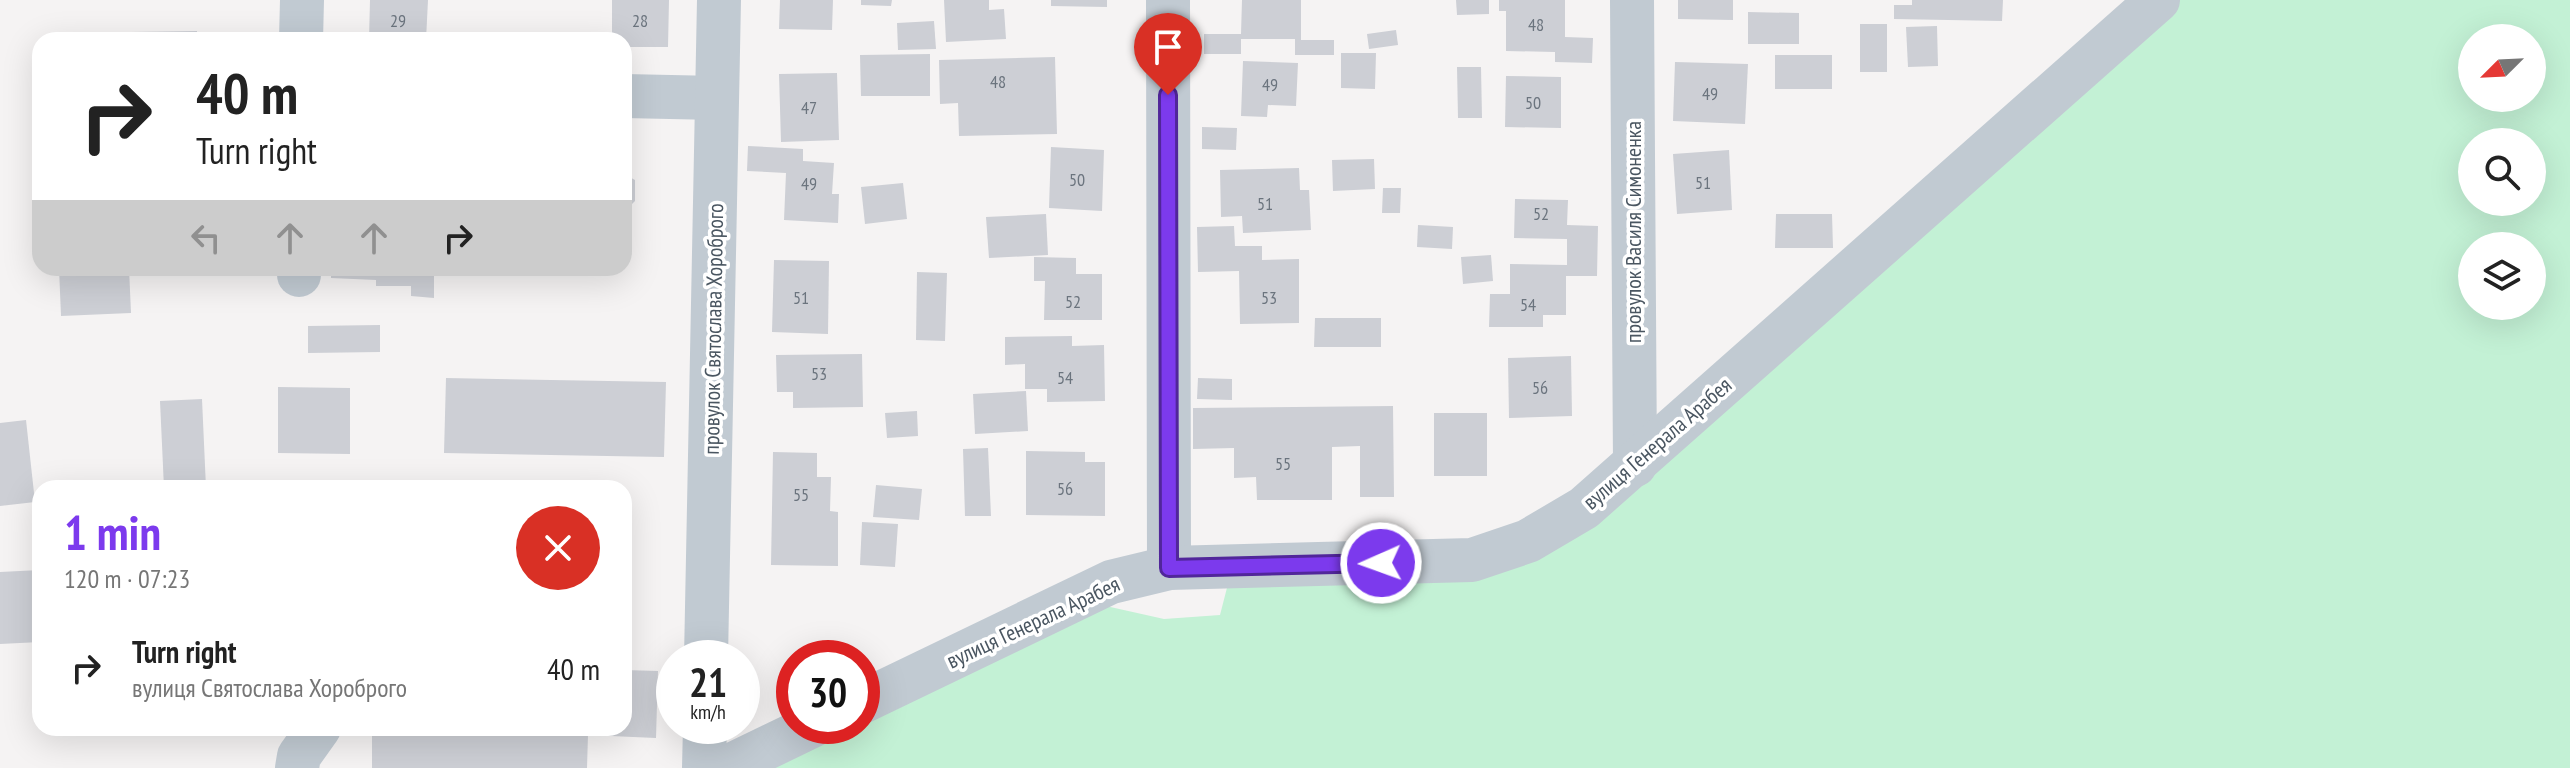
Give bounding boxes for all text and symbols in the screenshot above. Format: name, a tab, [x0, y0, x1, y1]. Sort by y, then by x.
house number: 29	[390, 9, 406, 32]
house number: 28	[632, 9, 648, 32]
pin	[1134, 13, 1202, 95]
house number: 48	[1528, 13, 1544, 36]
north arrow	[2458, 24, 2546, 112]
map controls	[2458, 24, 2546, 320]
icon: arrive	[1146, 25, 1190, 69]
text: 40 m	[196, 57, 298, 129]
icon: right	[64, 64, 168, 168]
house number: 48	[990, 70, 1006, 93]
house number: 49	[1262, 73, 1278, 96]
house number: 49	[1702, 82, 1718, 105]
house number: 50	[1525, 91, 1541, 114]
house number: 47	[801, 96, 817, 119]
street label: провулок Василя Симоненка	[1619, 121, 1647, 343]
text: Turn right	[196, 127, 317, 174]
button: search	[2458, 128, 2546, 216]
house number: 50	[1069, 168, 1085, 191]
house number: 51	[1695, 171, 1711, 194]
house number: 49	[801, 172, 817, 195]
house number: 51	[1257, 192, 1273, 215]
house number: 52	[1533, 202, 1549, 225]
street label: провулок Святослава Хороброго	[697, 203, 729, 455]
icon: left	[184, 216, 228, 260]
icon: ahead	[268, 216, 312, 260]
icon: ahead	[352, 216, 396, 260]
icon: right	[436, 216, 480, 260]
button: layers	[2458, 232, 2546, 320]
house number: 51	[793, 286, 809, 309]
house number: 53	[1261, 286, 1277, 309]
house number: 52	[1065, 290, 1081, 313]
house number: 54	[1520, 293, 1536, 316]
house number: 53	[811, 362, 827, 385]
house number: 54	[1057, 366, 1073, 389]
street label: вулиця Генерала Арабея	[1577, 371, 1737, 515]
house number: 56	[1532, 376, 1548, 399]
house number: 55	[1275, 452, 1291, 475]
house number: 56	[1057, 477, 1073, 500]
house number: 55	[793, 483, 809, 506]
text: 1 min	[64, 501, 161, 563]
button: close	[516, 506, 600, 590]
position arrow	[1339, 521, 1423, 605]
text: 120 m · 07:23	[64, 562, 190, 595]
street label: вулиця Генерала Арабея	[942, 570, 1124, 674]
text: Turn right	[132, 632, 236, 671]
speed limit sign: 30	[776, 640, 880, 744]
icon: right	[64, 646, 108, 690]
text: 40 m	[547, 649, 600, 688]
text: 21	[689, 656, 727, 708]
text: вулиця Святослава Хороброго	[132, 671, 407, 704]
text: km/h	[690, 699, 726, 725]

